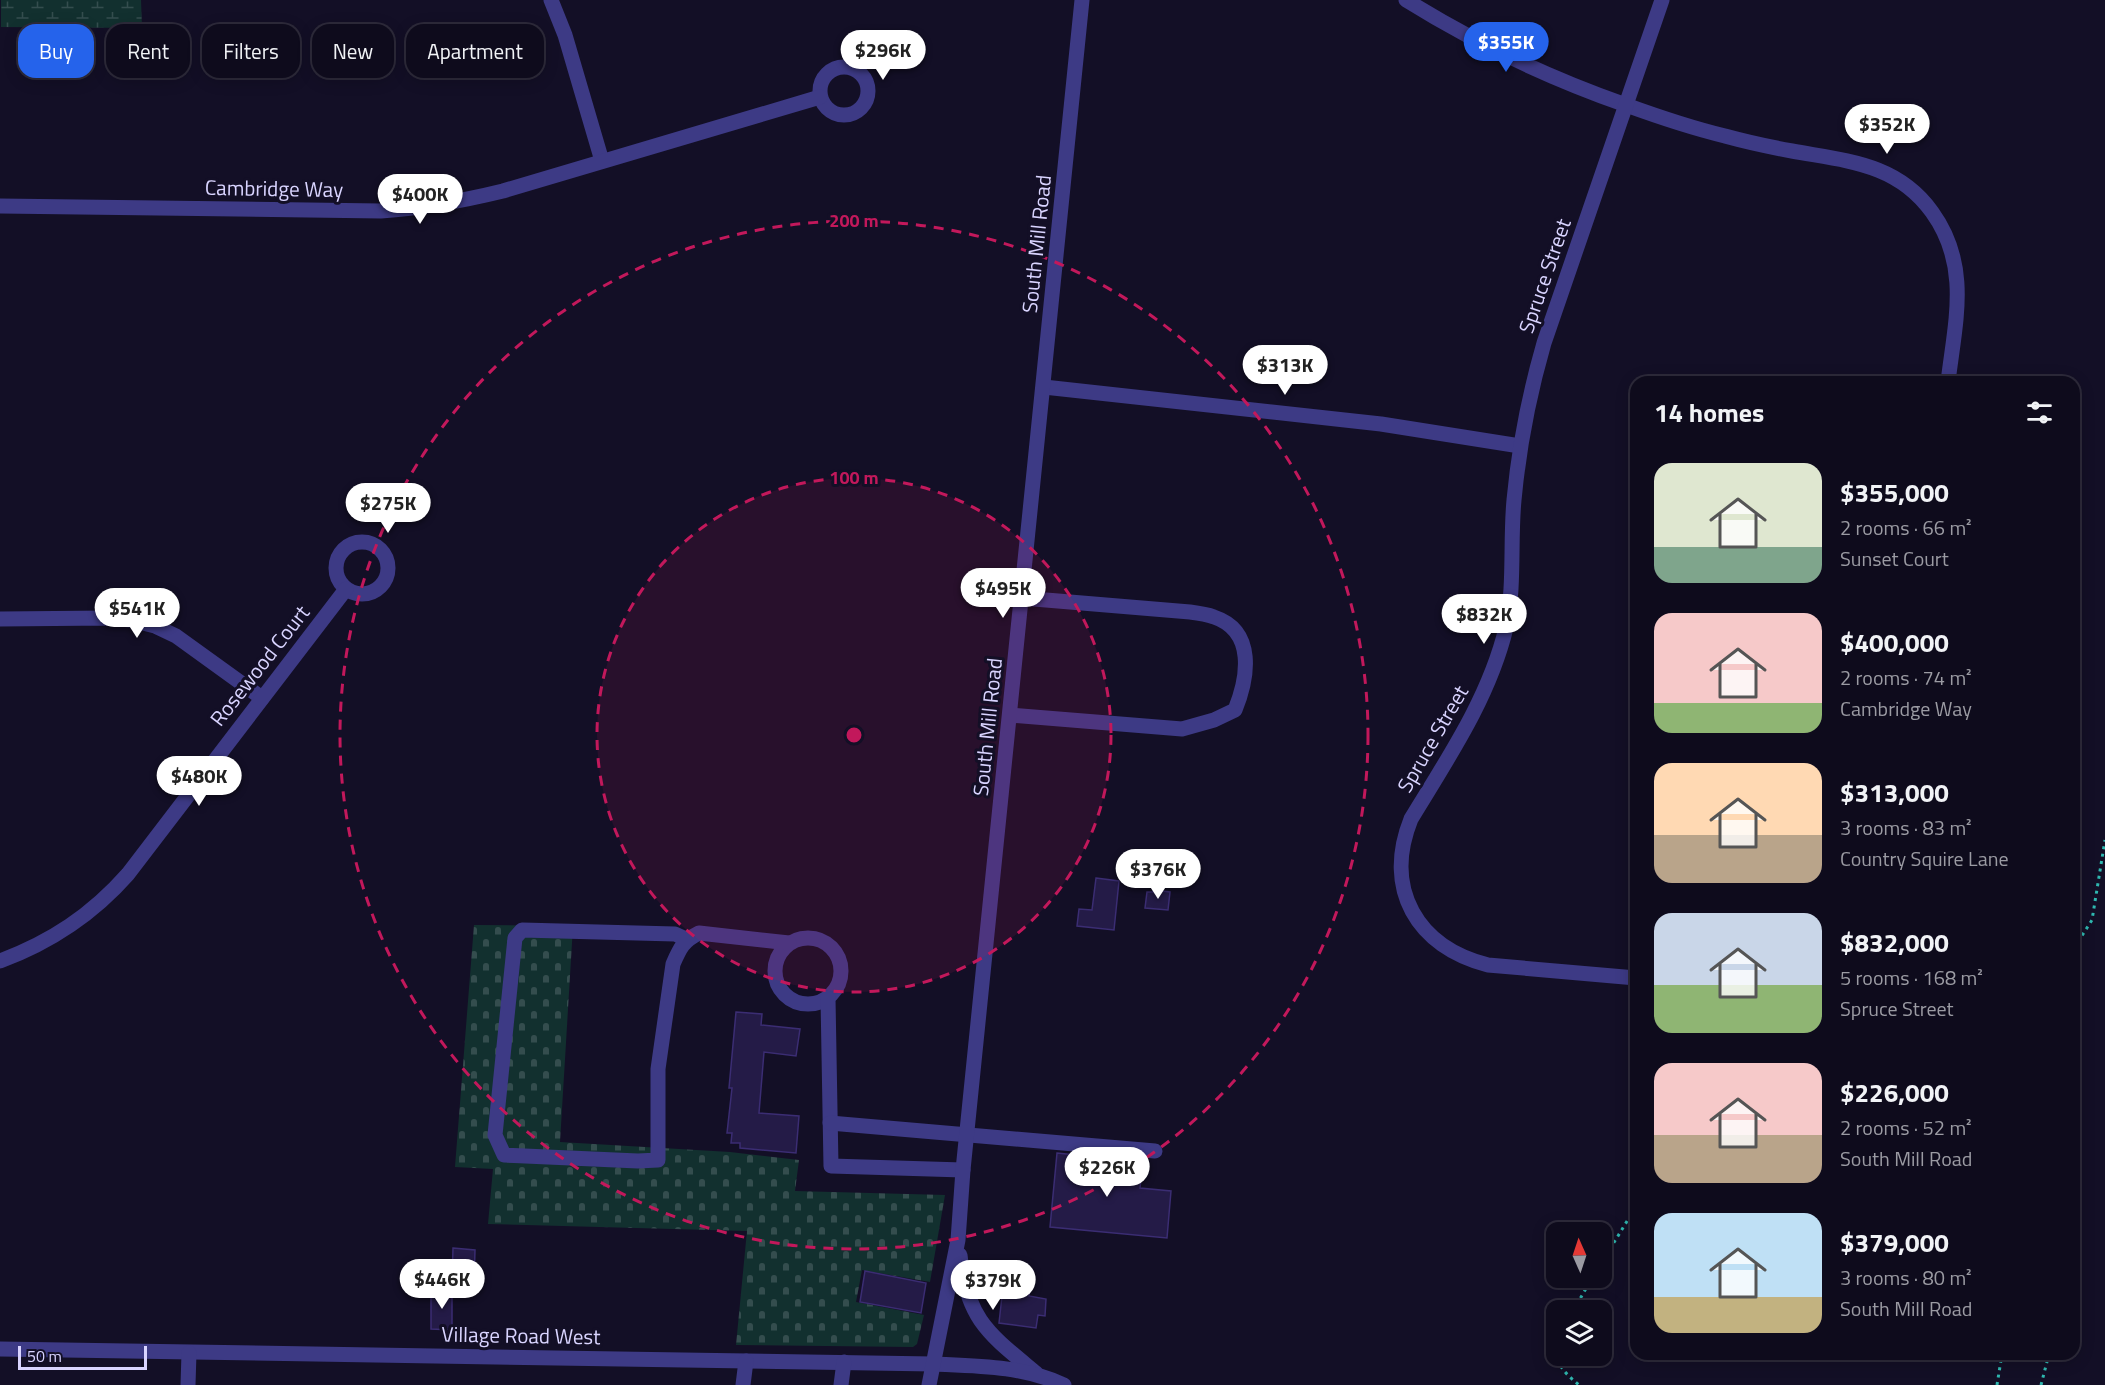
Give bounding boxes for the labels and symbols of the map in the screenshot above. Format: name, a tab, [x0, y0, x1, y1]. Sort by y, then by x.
pin: $355K	[1464, 22, 1548, 73]
pin: $296K	[841, 30, 925, 81]
pin: $352K	[1845, 104, 1929, 155]
street label: Cambridge Way	[205, 171, 343, 205]
street label: South Mill Road	[1013, 173, 1059, 315]
pin: $400K	[378, 174, 462, 225]
text: 200 m	[829, 207, 879, 234]
street label: Spruce Street	[1510, 213, 1579, 337]
pin: $313K	[1243, 345, 1327, 396]
text: 100 m	[829, 464, 879, 491]
pin: $275K	[346, 483, 430, 534]
pin: $495K	[961, 568, 1045, 619]
pin: $541K	[95, 588, 179, 639]
pin: $832K	[1442, 594, 1526, 645]
street label: Rosewood Court	[202, 598, 317, 733]
street label: South Mill Road	[964, 656, 1010, 798]
street label: Spruce Street	[1388, 678, 1476, 798]
centre of rings	[844, 725, 864, 745]
pin: $480K	[157, 756, 241, 807]
pin: $376K	[1116, 849, 1200, 900]
pin: $226K	[1065, 1147, 1149, 1198]
north arrow	[1546, 1222, 1612, 1288]
pin: $446K	[400, 1259, 484, 1310]
pin: $379K	[951, 1260, 1035, 1311]
street label: Village Road West	[441, 1318, 601, 1352]
scale bar	[18, 1343, 147, 1370]

